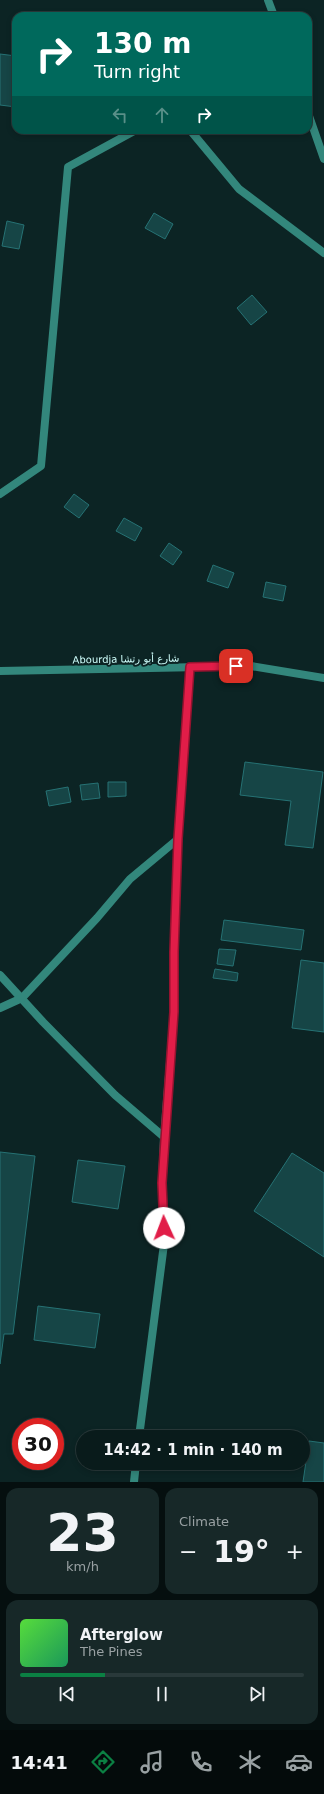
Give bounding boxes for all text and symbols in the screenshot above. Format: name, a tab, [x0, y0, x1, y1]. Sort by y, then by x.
text: 130 m	[94, 27, 191, 60]
icon: right	[28, 28, 80, 80]
text: Turn right	[94, 61, 180, 82]
icon: left	[109, 104, 131, 126]
icon: ahead	[151, 104, 173, 126]
icon: right	[193, 104, 215, 126]
pin	[219, 649, 253, 683]
street label: Abourdja شارع أبو رتشا	[72, 652, 180, 666]
icon: arrive	[225, 655, 247, 677]
position arrow	[143, 1207, 185, 1249]
speed limit sign: 30	[12, 1418, 64, 1470]
text: 14:42 · 1 min · 140 m	[103, 1441, 283, 1459]
text: 23	[46, 1503, 119, 1563]
text: Climate	[179, 1514, 229, 1529]
text: 19°	[213, 1534, 270, 1569]
text: −	[179, 1539, 197, 1564]
text: +	[286, 1539, 304, 1564]
text: km/h	[66, 1559, 99, 1574]
text: Afterglow	[80, 1626, 163, 1644]
text: The Pines	[80, 1644, 143, 1659]
icon: previous	[56, 1683, 78, 1705]
icon: pause	[151, 1683, 173, 1705]
icon: next	[246, 1683, 268, 1705]
icon: directions	[89, 1748, 117, 1776]
icon: music	[138, 1748, 166, 1776]
icon: phone	[187, 1748, 215, 1776]
icon: climate	[236, 1748, 264, 1776]
icon: car	[285, 1748, 313, 1776]
text: 14:41	[11, 1752, 68, 1773]

